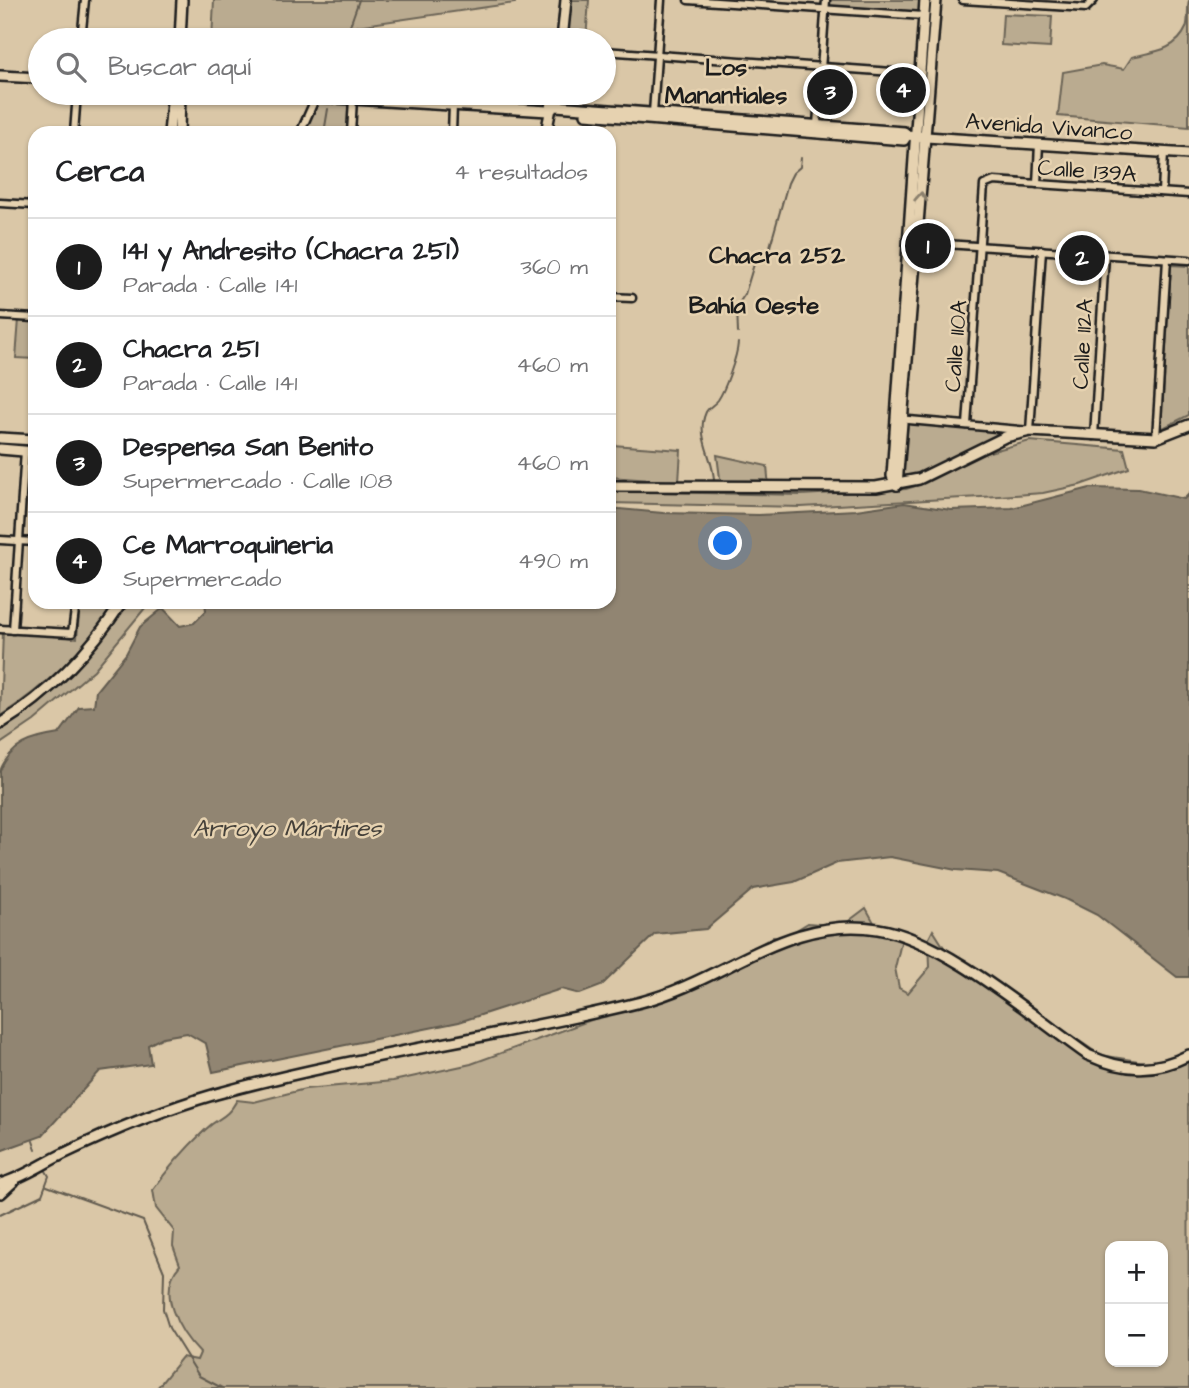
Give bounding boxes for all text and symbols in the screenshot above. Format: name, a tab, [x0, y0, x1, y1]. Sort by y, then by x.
search box	[28, 28, 616, 105]
icon: search	[52, 48, 90, 86]
text: Buscar aquí	[108, 49, 251, 85]
district label: Los Manantiales	[665, 51, 787, 113]
pin: 4	[880, 64, 926, 116]
pin: 3	[807, 66, 853, 118]
street label: Avenida Vivanco	[964, 105, 1134, 149]
text: Cerca	[56, 151, 144, 193]
street label: Calle 139A	[1036, 152, 1138, 190]
text: 4 resultados	[454, 156, 588, 188]
one-way arrow	[913, 192, 928, 203]
pin: 1	[905, 220, 951, 272]
pin: 2	[1059, 232, 1105, 284]
text: 141 y Andresito (Chacra 251)	[123, 233, 459, 269]
district label: Chacra 252	[709, 239, 845, 273]
text: 1	[78, 251, 80, 283]
text: 360 m	[520, 251, 588, 283]
text: Parada · Calle 141	[123, 269, 297, 301]
district label: Bahía Oeste	[689, 289, 819, 323]
street label: Calle 112A	[1065, 298, 1101, 390]
street label: Calle 110A	[937, 299, 975, 393]
text: Chacra 251	[123, 331, 259, 367]
text: 2	[72, 349, 86, 381]
text: 460 m	[516, 349, 588, 381]
text: Parada · Calle 141	[123, 367, 297, 399]
text: Despensa San Benito	[123, 429, 373, 465]
text: 3	[73, 447, 85, 479]
text: 460 m	[516, 447, 588, 479]
text: Supermercado · Calle 108	[123, 465, 392, 497]
your location	[708, 526, 742, 560]
text: Ce Marroquineria	[123, 527, 333, 563]
text: 4	[71, 545, 87, 577]
text: 490 m	[518, 545, 588, 577]
text: Supermercado	[123, 563, 281, 595]
water label: Arroyo Mártires	[193, 812, 383, 846]
map controls	[1105, 1241, 1168, 1367]
button: +	[1105, 1241, 1168, 1304]
button: −	[1105, 1304, 1168, 1367]

